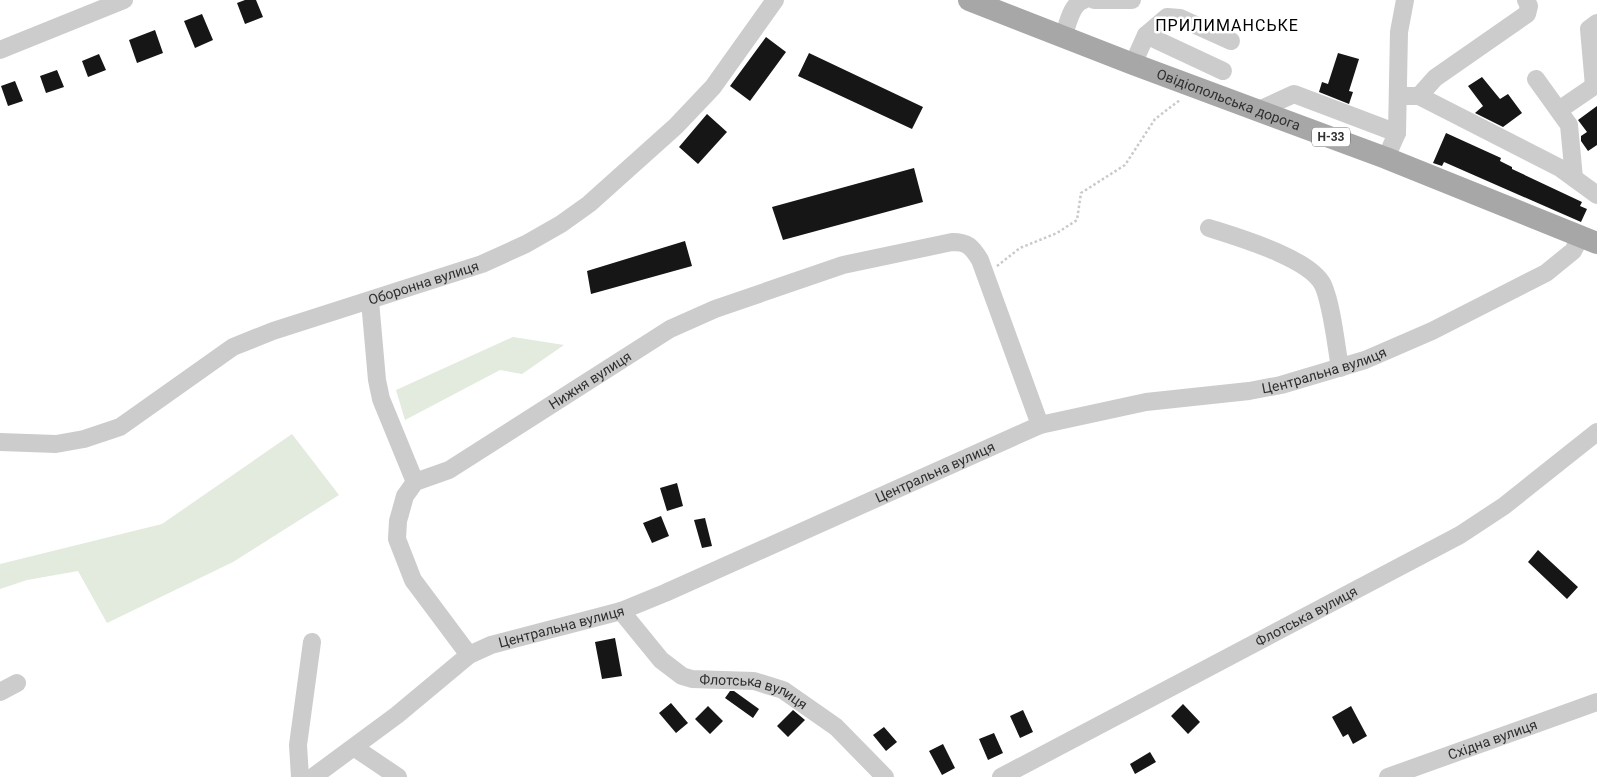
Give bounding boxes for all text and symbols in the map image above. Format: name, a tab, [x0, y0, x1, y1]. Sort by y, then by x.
district label: ПРИЛИМАНСЬКЕ	[1155, 16, 1299, 35]
street label: Овідіопольська дорога	[1155, 66, 1303, 133]
road number: Н-33	[1312, 128, 1350, 146]
street label: Оборонна вулиця	[366, 258, 481, 308]
street label: Центральна вулиця	[1260, 344, 1389, 396]
street label: Нижня вулиця	[546, 348, 634, 412]
street label: Центральна вулиця	[873, 438, 997, 506]
street label: Флотська вулиця	[1252, 583, 1360, 650]
street label: Центральна вулиця	[497, 602, 626, 651]
street label: Флотська вулиця	[699, 671, 811, 713]
street label: Східна вулиця	[1446, 716, 1539, 763]

